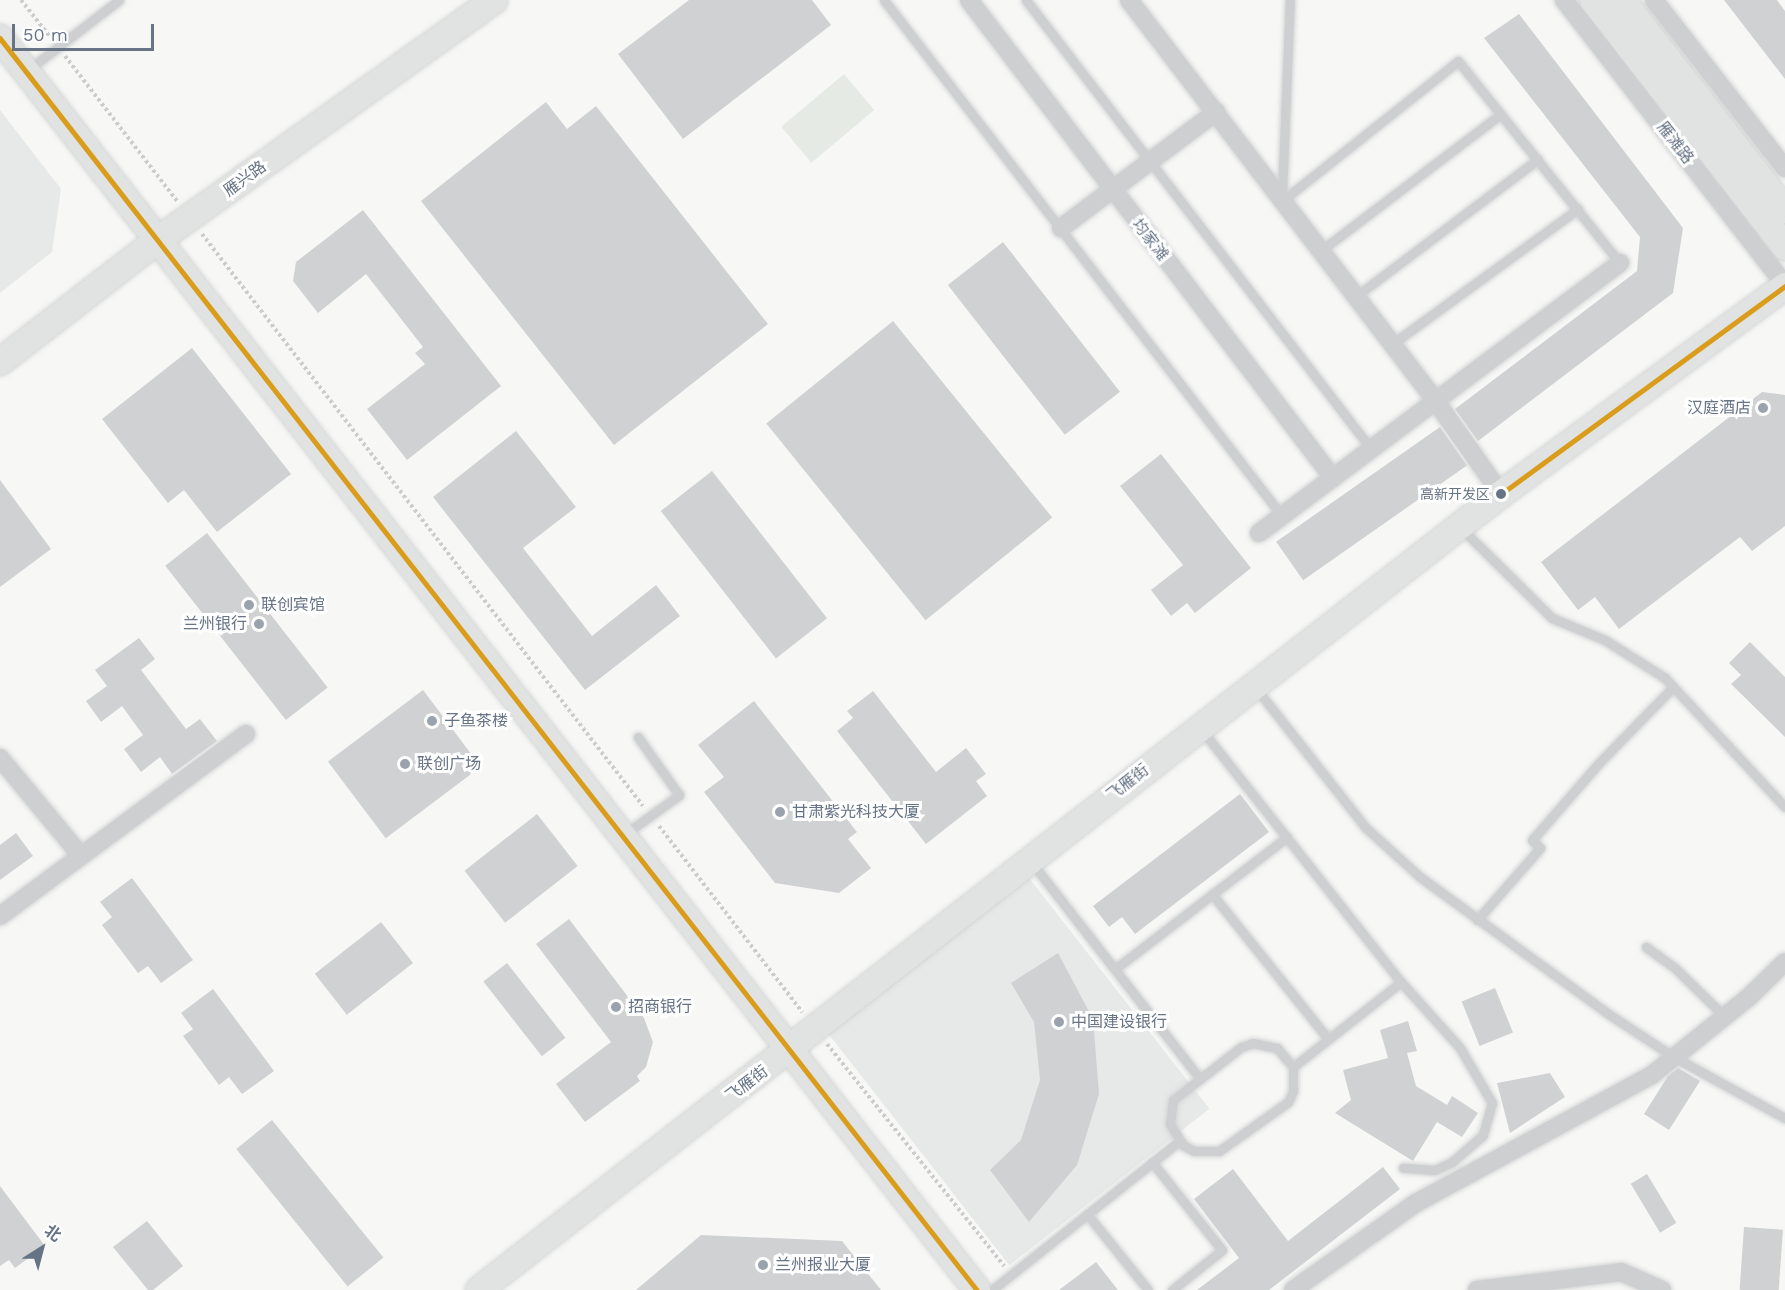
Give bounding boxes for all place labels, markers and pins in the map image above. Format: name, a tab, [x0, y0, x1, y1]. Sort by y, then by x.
place label: 汉庭酒店	[1687, 398, 1751, 418]
marker: 汉庭酒店	[1756, 401, 1770, 415]
place label: 高新开发区	[1420, 486, 1490, 502]
marker: 高新开发区	[1495, 488, 1507, 500]
place label: 联创宾馆	[261, 595, 325, 615]
marker: 联创宾馆	[242, 598, 256, 612]
place label: 兰州银行	[183, 614, 247, 634]
marker: 兰州银行	[252, 617, 266, 631]
place label: 子鱼茶楼	[444, 711, 508, 731]
marker: 子鱼茶楼	[425, 714, 439, 728]
place label: 联创广场	[417, 754, 481, 774]
marker: 联创广场	[398, 757, 412, 771]
place label: 甘肃紫光科技大厦	[792, 802, 920, 822]
marker: 甘肃紫光科技大厦	[773, 805, 787, 819]
place label: 招商银行	[628, 997, 692, 1017]
marker: 招商银行	[609, 1000, 623, 1014]
place label: 中国建设银行	[1071, 1012, 1167, 1032]
marker: 中国建设银行	[1052, 1015, 1066, 1029]
place label: 兰州报业大厦	[775, 1255, 871, 1275]
marker: 兰州报业大厦	[756, 1258, 770, 1272]

